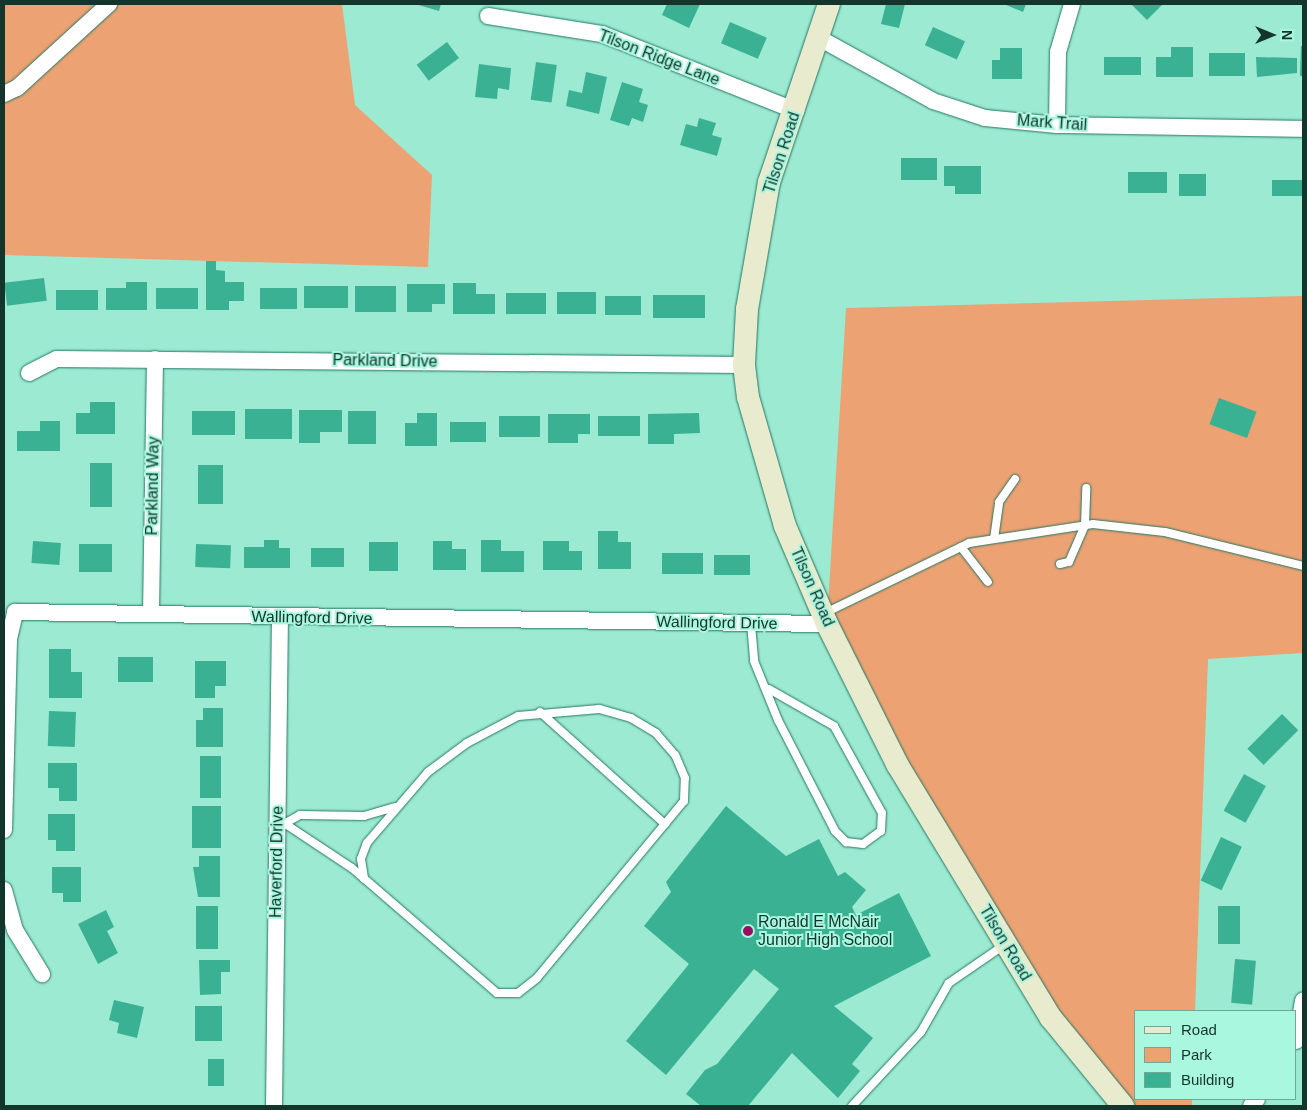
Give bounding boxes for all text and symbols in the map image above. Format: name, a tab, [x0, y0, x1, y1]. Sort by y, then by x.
north arrow	[1247, 10, 1297, 60]
street label: Tilson Ridge Lane	[596, 26, 722, 90]
text: N	[1279, 30, 1295, 40]
street label: Tilson Road	[760, 110, 804, 196]
street label: Mark Trail	[1016, 111, 1088, 135]
street label: Parkland Drive	[332, 350, 438, 372]
street label: Parkland Way	[143, 436, 163, 536]
street label: Tilson Road	[786, 544, 838, 630]
street label: Wallingford Drive	[251, 607, 373, 629]
street label: Wallingford Drive	[656, 612, 778, 634]
street label: Haverford Drive	[266, 806, 288, 918]
street label: Tilson Road	[975, 902, 1035, 984]
place label: Ronald E McNair Junior High School	[758, 912, 892, 950]
marker: Ronald E McNair Junior High School	[742, 925, 754, 937]
legend	[1134, 1010, 1297, 1100]
text: Road	[1181, 1021, 1217, 1038]
text: Park	[1181, 1046, 1212, 1063]
text: Building	[1181, 1071, 1234, 1088]

